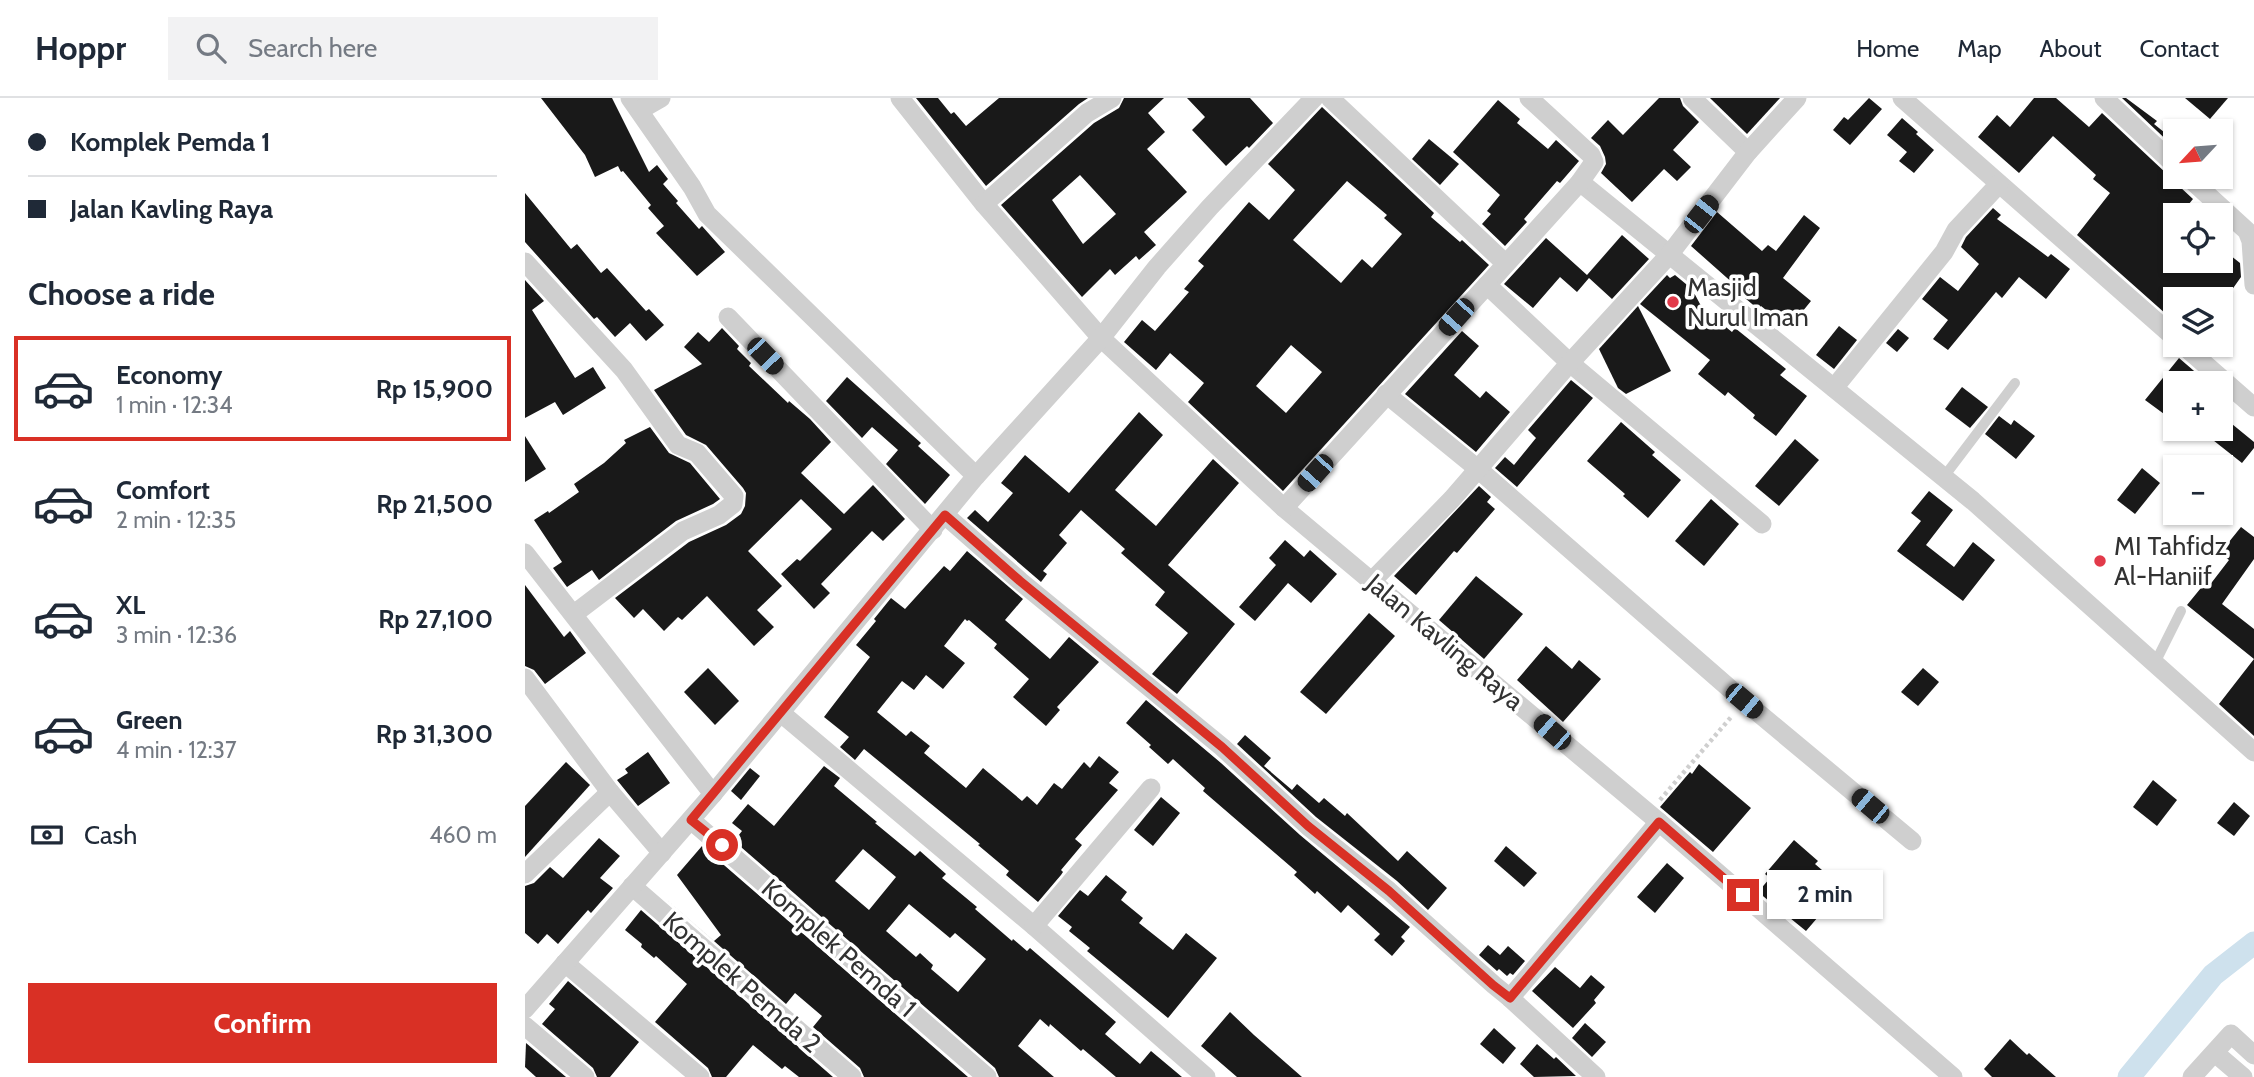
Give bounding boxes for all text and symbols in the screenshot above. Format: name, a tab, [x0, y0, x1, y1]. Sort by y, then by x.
search box	[168, 17, 658, 80]
text: Hoppr	[35, 28, 126, 68]
icon: search	[192, 29, 230, 67]
text: Search here	[248, 32, 377, 64]
text: Home	[1856, 34, 1919, 63]
text: Map	[1957, 34, 2002, 63]
text: About	[2040, 34, 2102, 63]
text: Contact	[2140, 34, 2219, 63]
north arrow	[2163, 119, 2233, 189]
map controls	[2163, 119, 2233, 525]
text: Komplek Pemda 1	[70, 126, 271, 158]
car	[1680, 191, 1723, 237]
text: Jalan Kavling Raya	[70, 193, 273, 225]
button: locate	[2163, 203, 2233, 273]
place label: Masjid Nurul Iman	[1687, 271, 1809, 333]
text: Choose a ride	[28, 274, 215, 313]
button: layers	[2163, 287, 2233, 357]
car	[1435, 294, 1478, 340]
marker: Masjid Nurul Iman	[1665, 294, 1681, 310]
car	[743, 334, 788, 378]
icon: car	[32, 357, 95, 420]
text: Economy	[116, 359, 222, 391]
button: +	[2163, 371, 2233, 441]
text: Rp 15,900	[376, 373, 493, 405]
text: 1 min · 12:34	[116, 391, 232, 419]
car	[1294, 450, 1337, 496]
button: −	[2163, 455, 2233, 525]
icon: car	[32, 472, 95, 535]
text: Comfort	[116, 474, 210, 506]
text: Rp 21,500	[376, 488, 493, 520]
text: 2 min · 12:35	[116, 506, 236, 534]
place label: MI Tahfidz Al-Haniif	[2114, 530, 2227, 592]
marker: MI Tahfidz Al-Haniif	[2092, 553, 2108, 569]
street label: Jalan Kavling Raya	[1359, 566, 1530, 717]
icon: car	[32, 587, 95, 650]
text: XL	[116, 589, 145, 621]
text: Rp 27,100	[378, 603, 493, 635]
text: 3 min · 12:36	[116, 621, 237, 649]
car	[1722, 679, 1767, 723]
icon: car	[32, 702, 95, 765]
text: Green	[116, 704, 183, 736]
car	[1530, 710, 1575, 754]
text: Rp 31,300	[376, 718, 493, 750]
text: 4 min · 12:37	[116, 736, 237, 764]
car	[1848, 784, 1893, 828]
icon: cash	[28, 816, 66, 854]
text: Cash	[84, 819, 137, 851]
text: 460 m	[429, 821, 497, 849]
route start	[706, 829, 738, 861]
callout: 2 min	[1767, 870, 1883, 920]
street label: Komplek Pemda 1	[755, 872, 923, 1024]
route end	[1727, 879, 1759, 911]
text: 2 min	[1797, 880, 1853, 908]
street label: Komplek Pemda 2	[656, 905, 828, 1059]
button: Confirm	[28, 983, 497, 1063]

